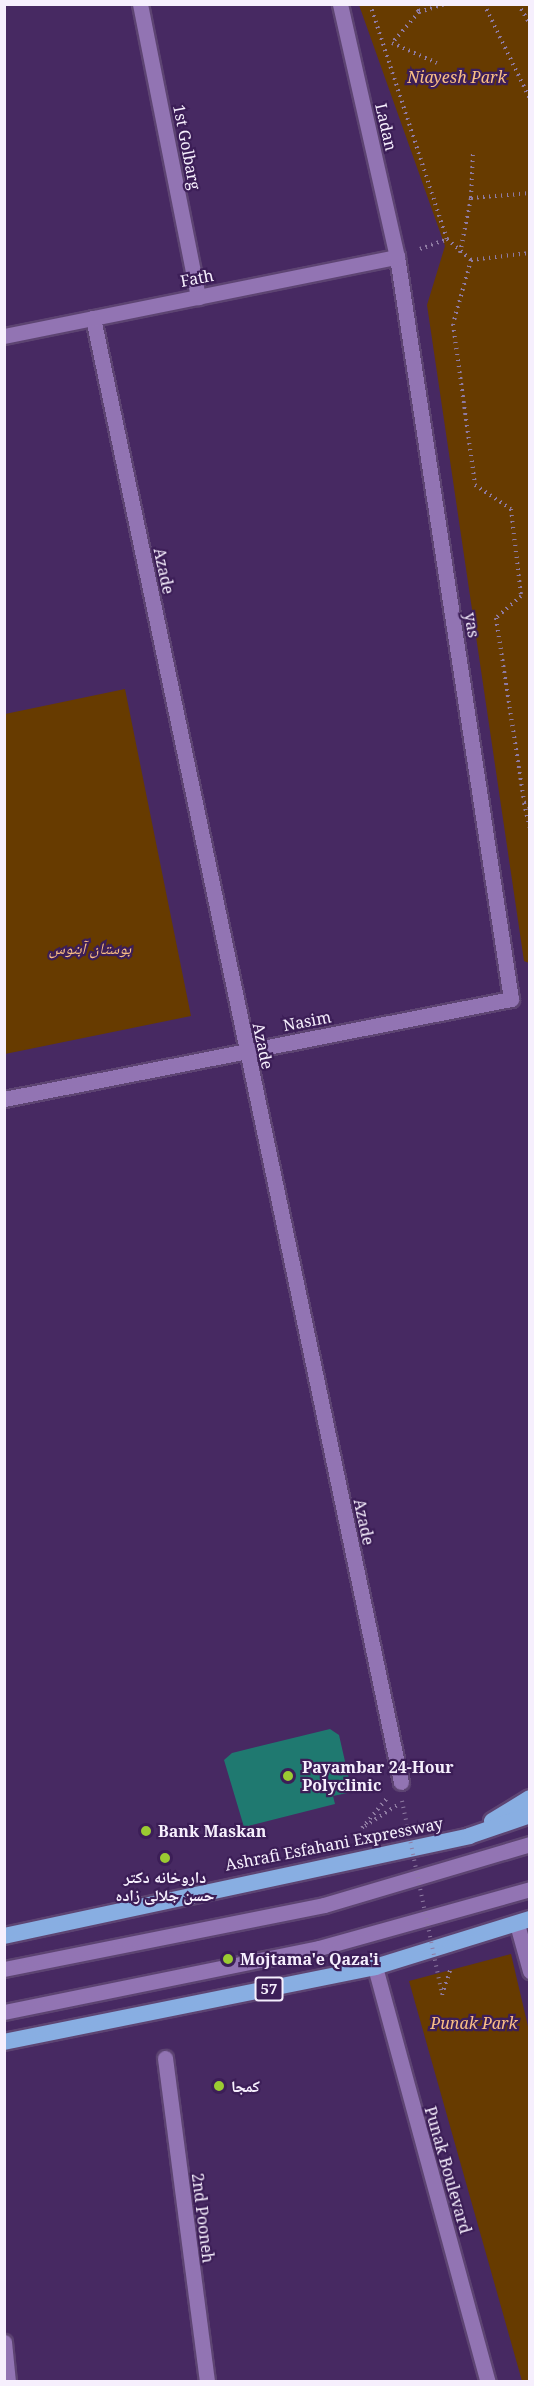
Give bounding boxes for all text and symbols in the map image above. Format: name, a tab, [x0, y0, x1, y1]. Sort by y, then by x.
park label: Niayesh Park	[407, 67, 507, 87]
street label: Ladan	[371, 101, 401, 153]
street label: 1st Golbarg	[169, 103, 205, 191]
street label: Fath	[179, 265, 215, 291]
street label: Azade	[150, 546, 178, 596]
street label: yas	[461, 611, 483, 639]
park label: بوستان آبنوس	[49, 938, 131, 958]
street label: Nasim	[281, 1007, 333, 1035]
street label: Azade	[249, 1021, 277, 1071]
street label: Azade	[350, 1497, 378, 1547]
place label: Payambar 24-Hour Polyclinic	[302, 1757, 454, 1795]
marker: Payambar 24-Hour Polyclinic	[279, 1767, 297, 1785]
street label: Ashrafi Esfahani Expressway	[223, 1813, 445, 1875]
place label: Bank Maskan	[158, 1821, 266, 1841]
marker: Bank Maskan	[139, 1824, 153, 1838]
marker: داروخانه دکتر حسن جلالی زاده	[158, 1851, 172, 1865]
place label: داروخانه دکتر حسن جلالی زاده	[116, 1867, 214, 1905]
place label: Mojtama'e Qaza'i	[240, 1949, 379, 1969]
marker: Mojtama'e Qaza'i	[221, 1952, 235, 1966]
road number: 57	[254, 1977, 284, 2001]
park label: Punak Park	[430, 2013, 518, 2033]
place label: کمجا	[231, 2076, 260, 2096]
marker: کمجا	[212, 2079, 226, 2093]
street label: Punak Boulevard	[421, 2104, 475, 2236]
street label: 2nd Pooneh	[188, 2172, 218, 2264]

